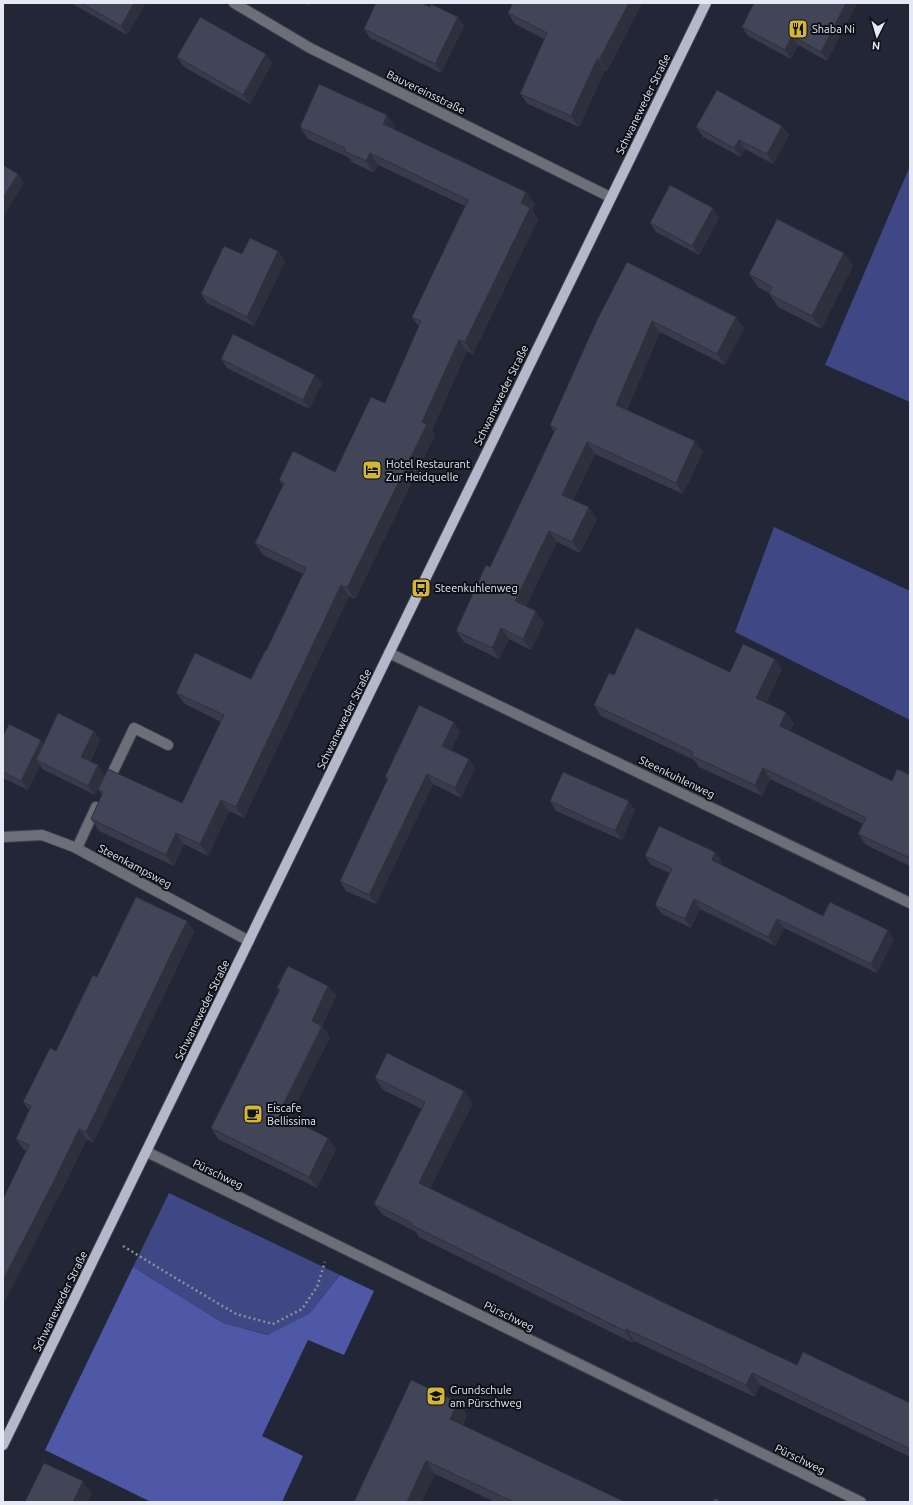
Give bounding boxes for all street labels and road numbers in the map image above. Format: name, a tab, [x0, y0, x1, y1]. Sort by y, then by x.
street label: Schwaneweder Straße	[613, 52, 673, 156]
street label: Bauvereinsstraße	[385, 68, 467, 116]
street label: Schwaneweder Straße	[471, 343, 531, 447]
street label: Schwaneweder Straße	[314, 667, 374, 771]
street label: Steenkuhlenweg	[637, 753, 717, 801]
street label: Steenkampsweg	[96, 842, 174, 890]
street label: Schwaneweder Straße	[172, 958, 232, 1062]
street label: Pürschweg	[191, 1157, 245, 1191]
street label: Schwaneweder Straße	[30, 1249, 90, 1353]
street label: Pürschweg	[482, 1299, 536, 1333]
street label: Pürschweg	[773, 1442, 827, 1476]

